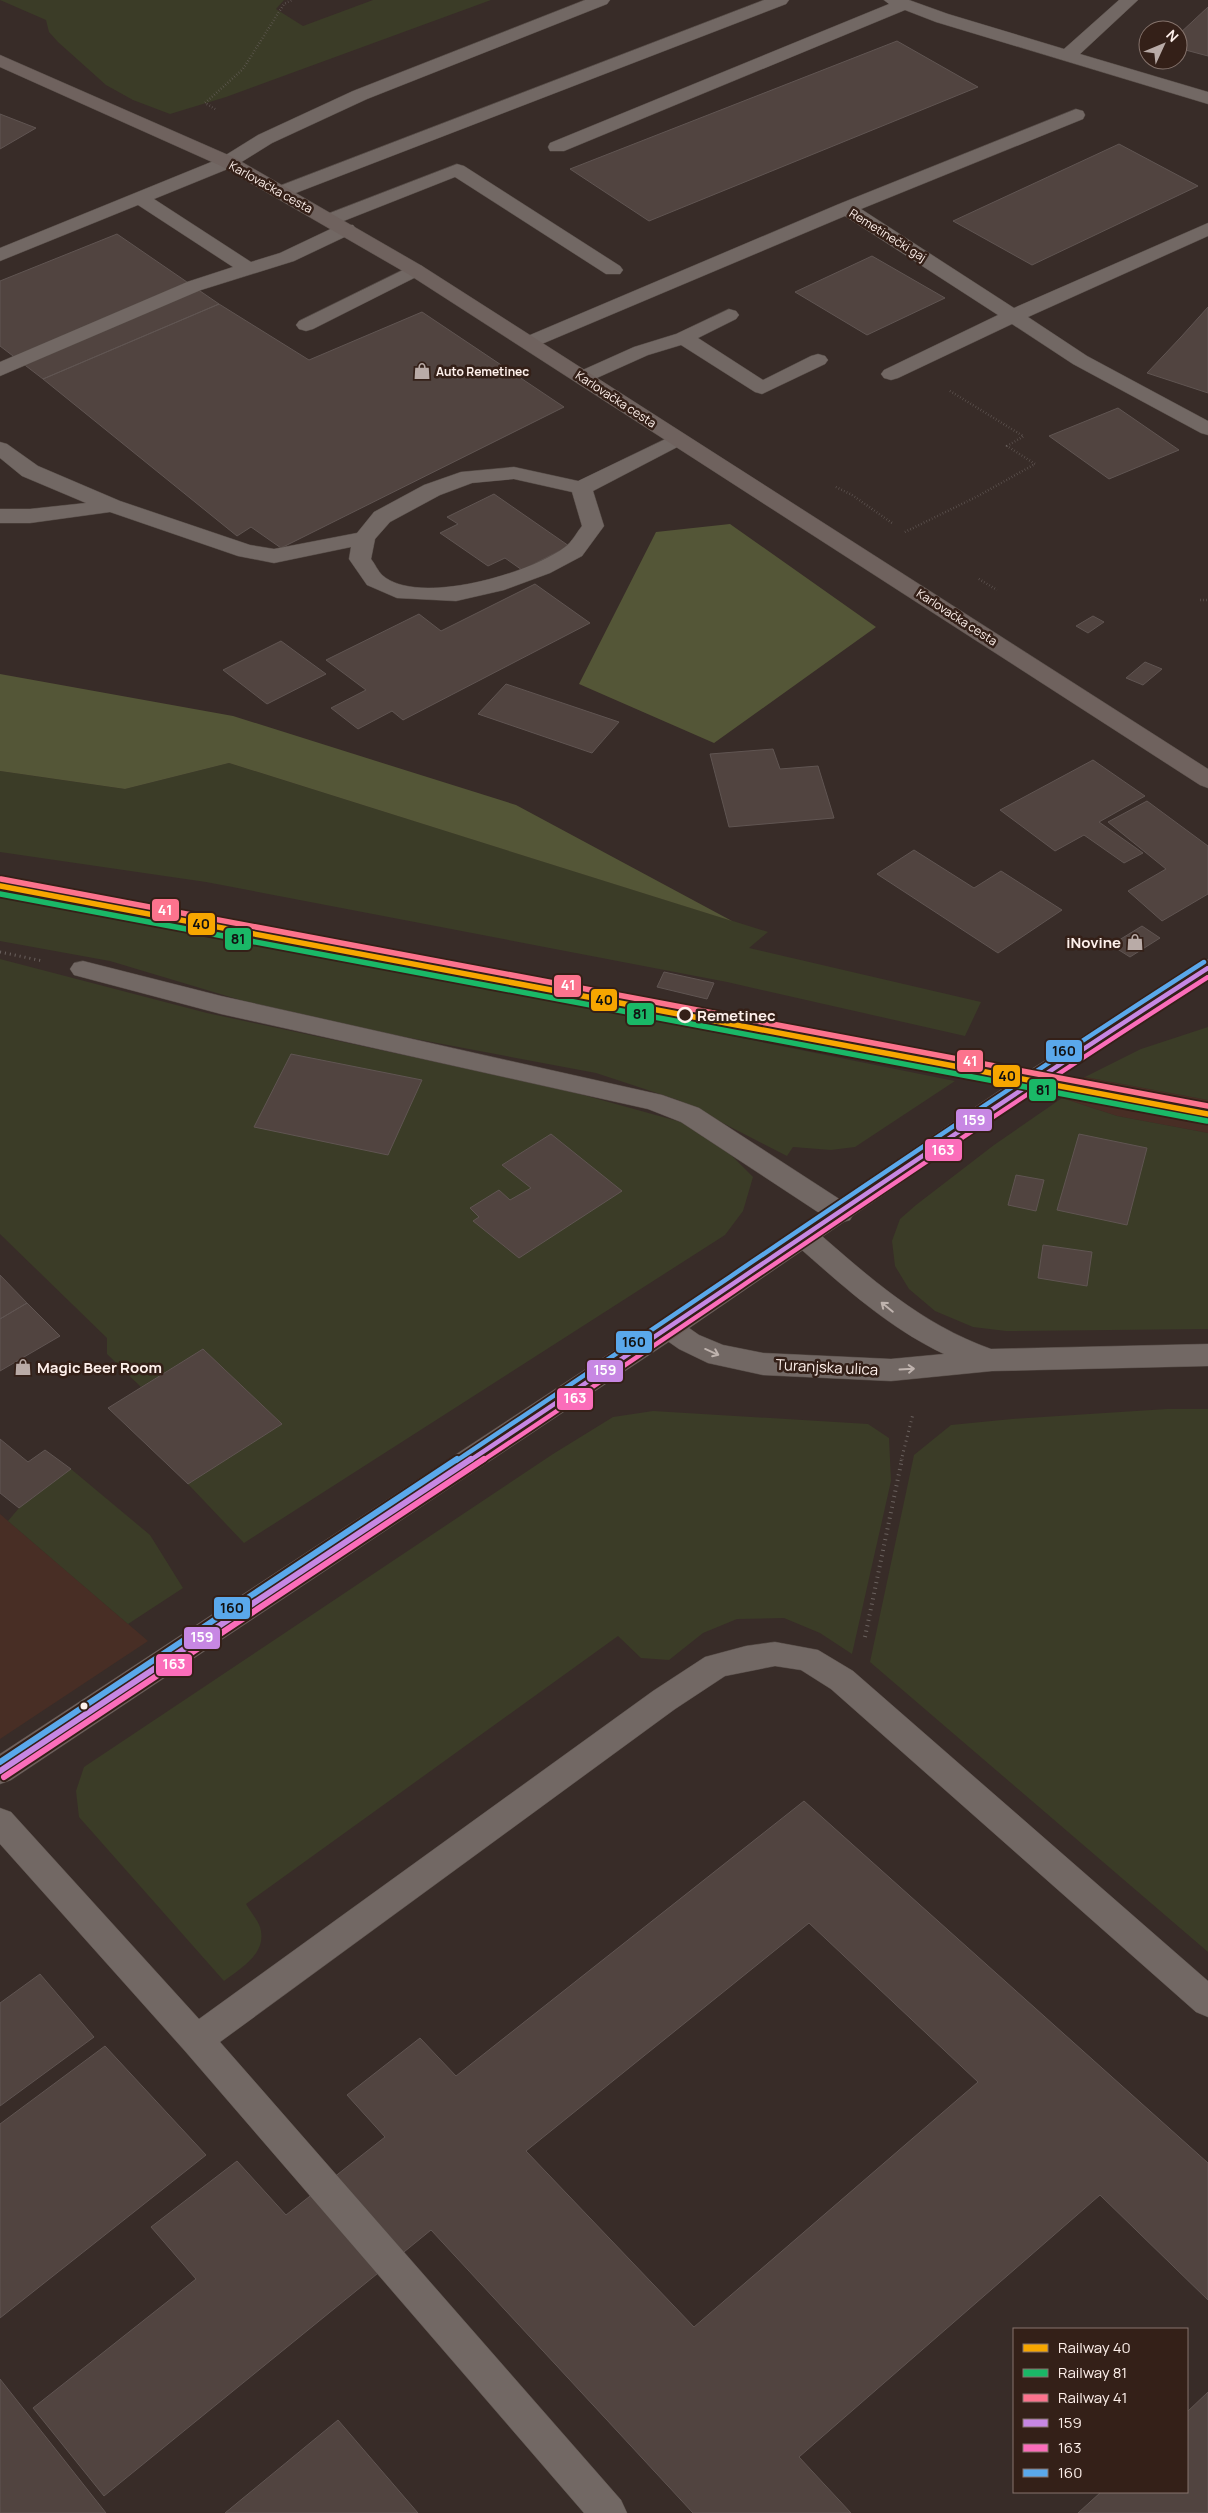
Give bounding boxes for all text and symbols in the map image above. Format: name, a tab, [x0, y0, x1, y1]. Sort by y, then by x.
north arrow	[1138, 20, 1188, 70]
text: N	[1162, 25, 1183, 46]
street label: Karlovačka cesta	[226, 157, 316, 217]
street label: Remetinečki gaj	[846, 205, 930, 265]
shop icon: Auto Remetinec	[412, 361, 432, 381]
place label: Auto Remetinec	[436, 363, 529, 380]
street label: Karlovačka cesta	[572, 367, 660, 431]
street label: Karlovačka cesta	[913, 585, 1001, 649]
line badge: 41	[151, 898, 180, 922]
text: 41	[158, 900, 172, 919]
line badge: 40	[187, 912, 216, 936]
text: 40	[192, 914, 210, 933]
line badge: 81	[224, 927, 252, 951]
text: 81	[231, 929, 245, 948]
place label: iNovine	[1066, 932, 1121, 953]
shop icon: iNovine	[1125, 932, 1145, 952]
line badge: 41	[553, 974, 582, 998]
text: 41	[561, 975, 575, 994]
line badge: 40	[590, 988, 618, 1012]
text: 40	[595, 990, 613, 1009]
line badge: 81	[626, 1002, 655, 1026]
text: 81	[633, 1004, 647, 1023]
place label: Remetinec	[697, 1005, 776, 1026]
marker: Remetinec	[677, 1007, 693, 1023]
line badge: 160	[1045, 1039, 1083, 1063]
text: 160	[1052, 1041, 1076, 1060]
line badge: 41	[956, 1049, 984, 1073]
text: 41	[963, 1051, 977, 1070]
line badge: 40	[992, 1064, 1021, 1088]
text: 40	[998, 1066, 1016, 1085]
line badge: 81	[1028, 1078, 1057, 1102]
text: 81	[1036, 1080, 1050, 1099]
line badge: 159	[955, 1108, 993, 1132]
text: 159	[962, 1110, 986, 1129]
line badge: 163	[924, 1138, 963, 1162]
text: 163	[932, 1140, 954, 1159]
one-way arrow	[881, 1302, 894, 1313]
line badge: 160	[615, 1330, 653, 1354]
text: 160	[622, 1332, 646, 1351]
one-way arrow	[704, 1347, 719, 1357]
street label: Turanjska ulica	[775, 1354, 879, 1380]
shop icon: Magic Beer Room	[13, 1357, 33, 1377]
place label: Magic Beer Room	[37, 1357, 162, 1378]
line badge: 159	[586, 1359, 624, 1383]
text: 159	[593, 1360, 617, 1379]
one-way arrow	[899, 1365, 915, 1374]
line badge: 163	[556, 1387, 594, 1411]
text: 163	[564, 1388, 586, 1407]
line badge: 160	[213, 1596, 251, 1620]
text: 160	[220, 1598, 244, 1617]
line badge: 159	[183, 1626, 221, 1650]
text: 159	[190, 1627, 214, 1646]
line badge: 163	[155, 1653, 193, 1677]
text: 163	[163, 1654, 185, 1673]
unlabelled marker	[79, 1701, 89, 1711]
legend	[1013, 2328, 1188, 2493]
text: Railway 40	[1058, 2337, 1131, 2358]
text: Railway 81	[1058, 2362, 1127, 2383]
text: Railway 41	[1058, 2387, 1127, 2408]
text: 159	[1058, 2412, 1082, 2433]
text: 163	[1058, 2437, 1081, 2458]
text: 160	[1058, 2462, 1082, 2483]

